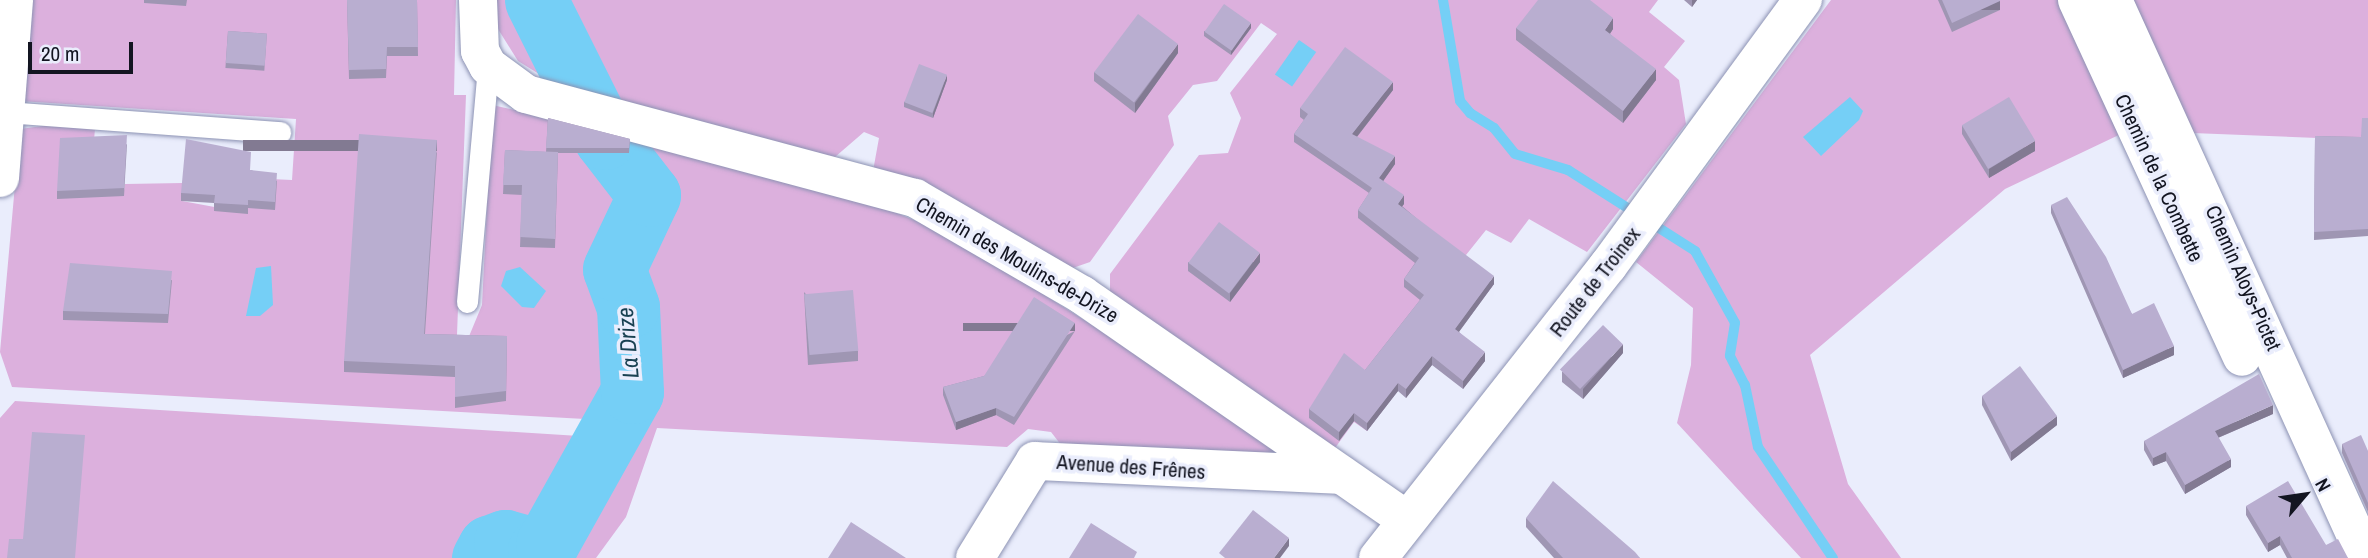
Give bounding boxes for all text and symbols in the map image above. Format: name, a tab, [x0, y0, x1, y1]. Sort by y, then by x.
scale bar	[32, 28, 136, 72]
text: 20 m	[41, 39, 79, 68]
street label: Chemin de la Combette	[2109, 90, 2209, 266]
street label: Chemin des Moulins-de-Drize	[911, 192, 1123, 328]
street label: Chemin Aloys-Pictet	[2200, 201, 2286, 355]
street label: Route de Troinex	[1544, 222, 1646, 342]
water label: La Drize	[611, 306, 645, 380]
street label: Avenue des Frênes	[1056, 449, 1206, 485]
north arrow	[2270, 460, 2340, 530]
text: N	[2309, 474, 2337, 496]

